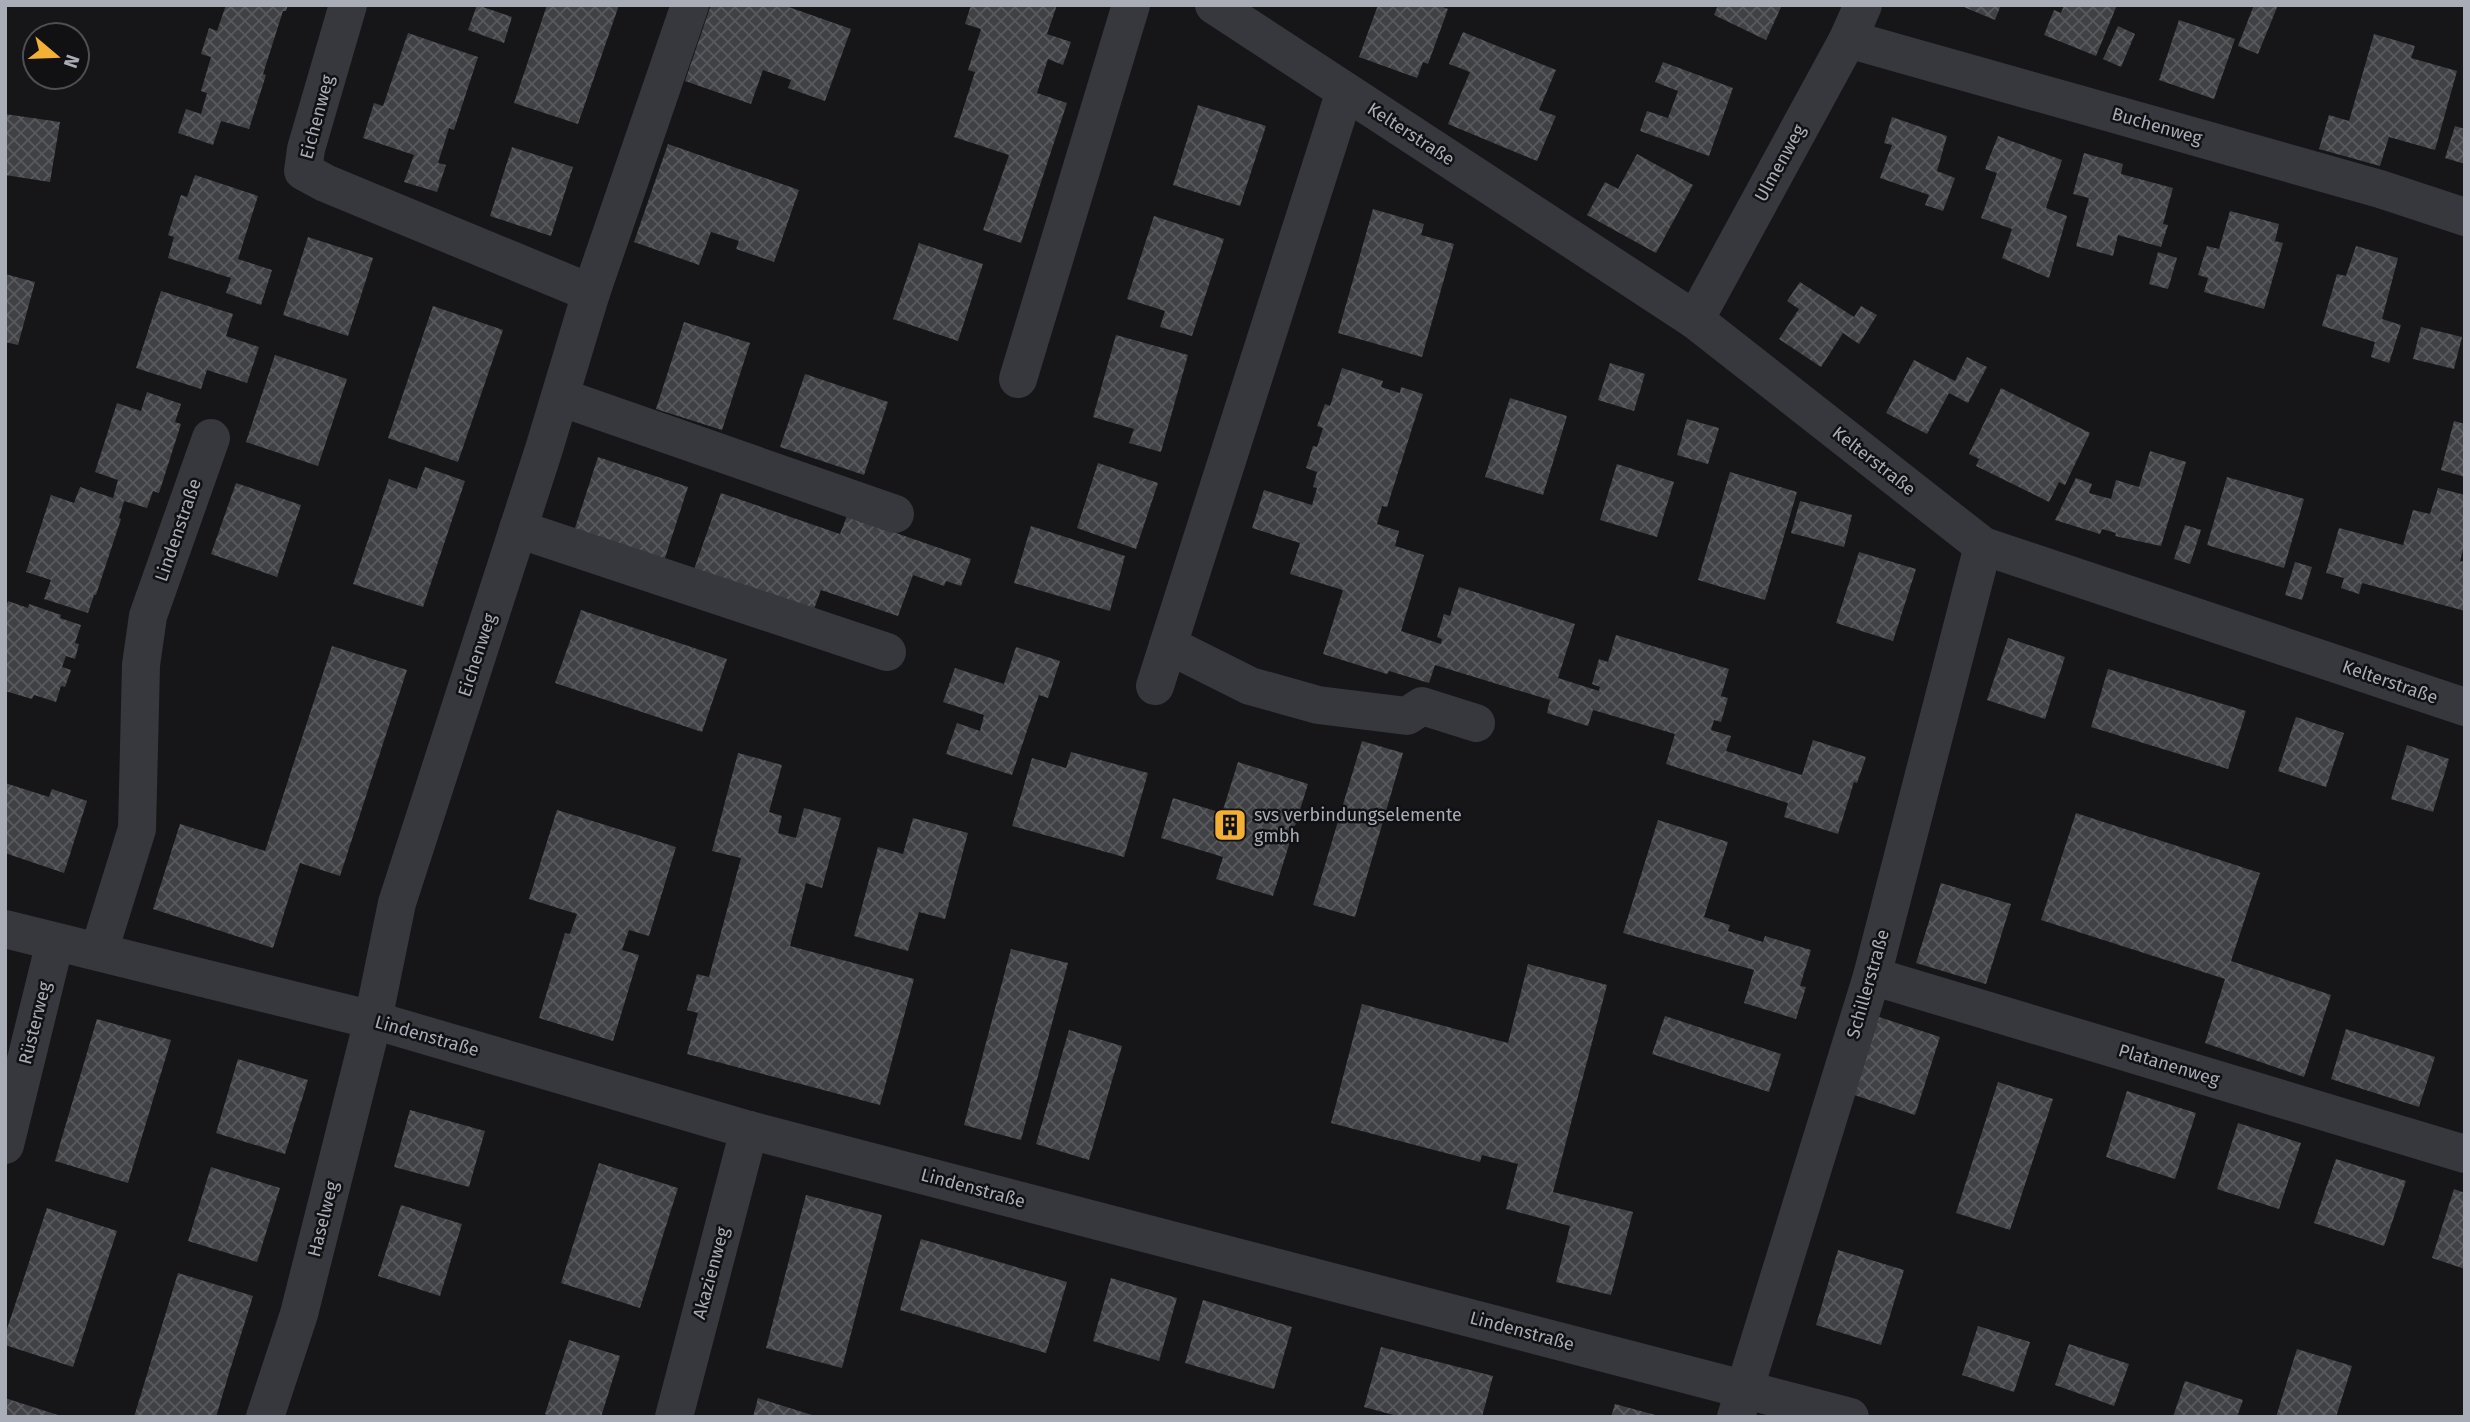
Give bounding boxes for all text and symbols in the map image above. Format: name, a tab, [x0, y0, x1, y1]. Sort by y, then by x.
north arrow	[21, 21, 91, 91]
text: N	[59, 52, 85, 71]
street label: Eichenweg	[295, 72, 339, 162]
street label: Kelterstraße	[1363, 98, 1459, 170]
street label: Buchenweg	[2109, 103, 2205, 150]
street label: Ulmenweg	[1750, 120, 1811, 206]
street label: Kelterstraße	[1828, 422, 1920, 500]
street label: Lindenstraße	[150, 476, 206, 584]
street label: Eichenweg	[453, 610, 501, 699]
street label: Kelterstraße	[2339, 655, 2441, 709]
place label: svs verbindungselemente gmbh	[1254, 804, 1462, 847]
building icon: svs verbindungselemente gmbh	[1211, 806, 1249, 844]
street label: Schillerstraße	[1842, 927, 1894, 1041]
street label: Rüsterweg	[14, 979, 56, 1067]
street label: Lindenstraße	[372, 1011, 482, 1061]
street label: Platanenweg	[2116, 1039, 2223, 1091]
street label: Lindenstraße	[918, 1163, 1028, 1213]
street label: Haselweg	[303, 1178, 343, 1259]
street label: Akazienweg	[688, 1224, 734, 1321]
street label: Lindenstraße	[1467, 1306, 1577, 1356]

